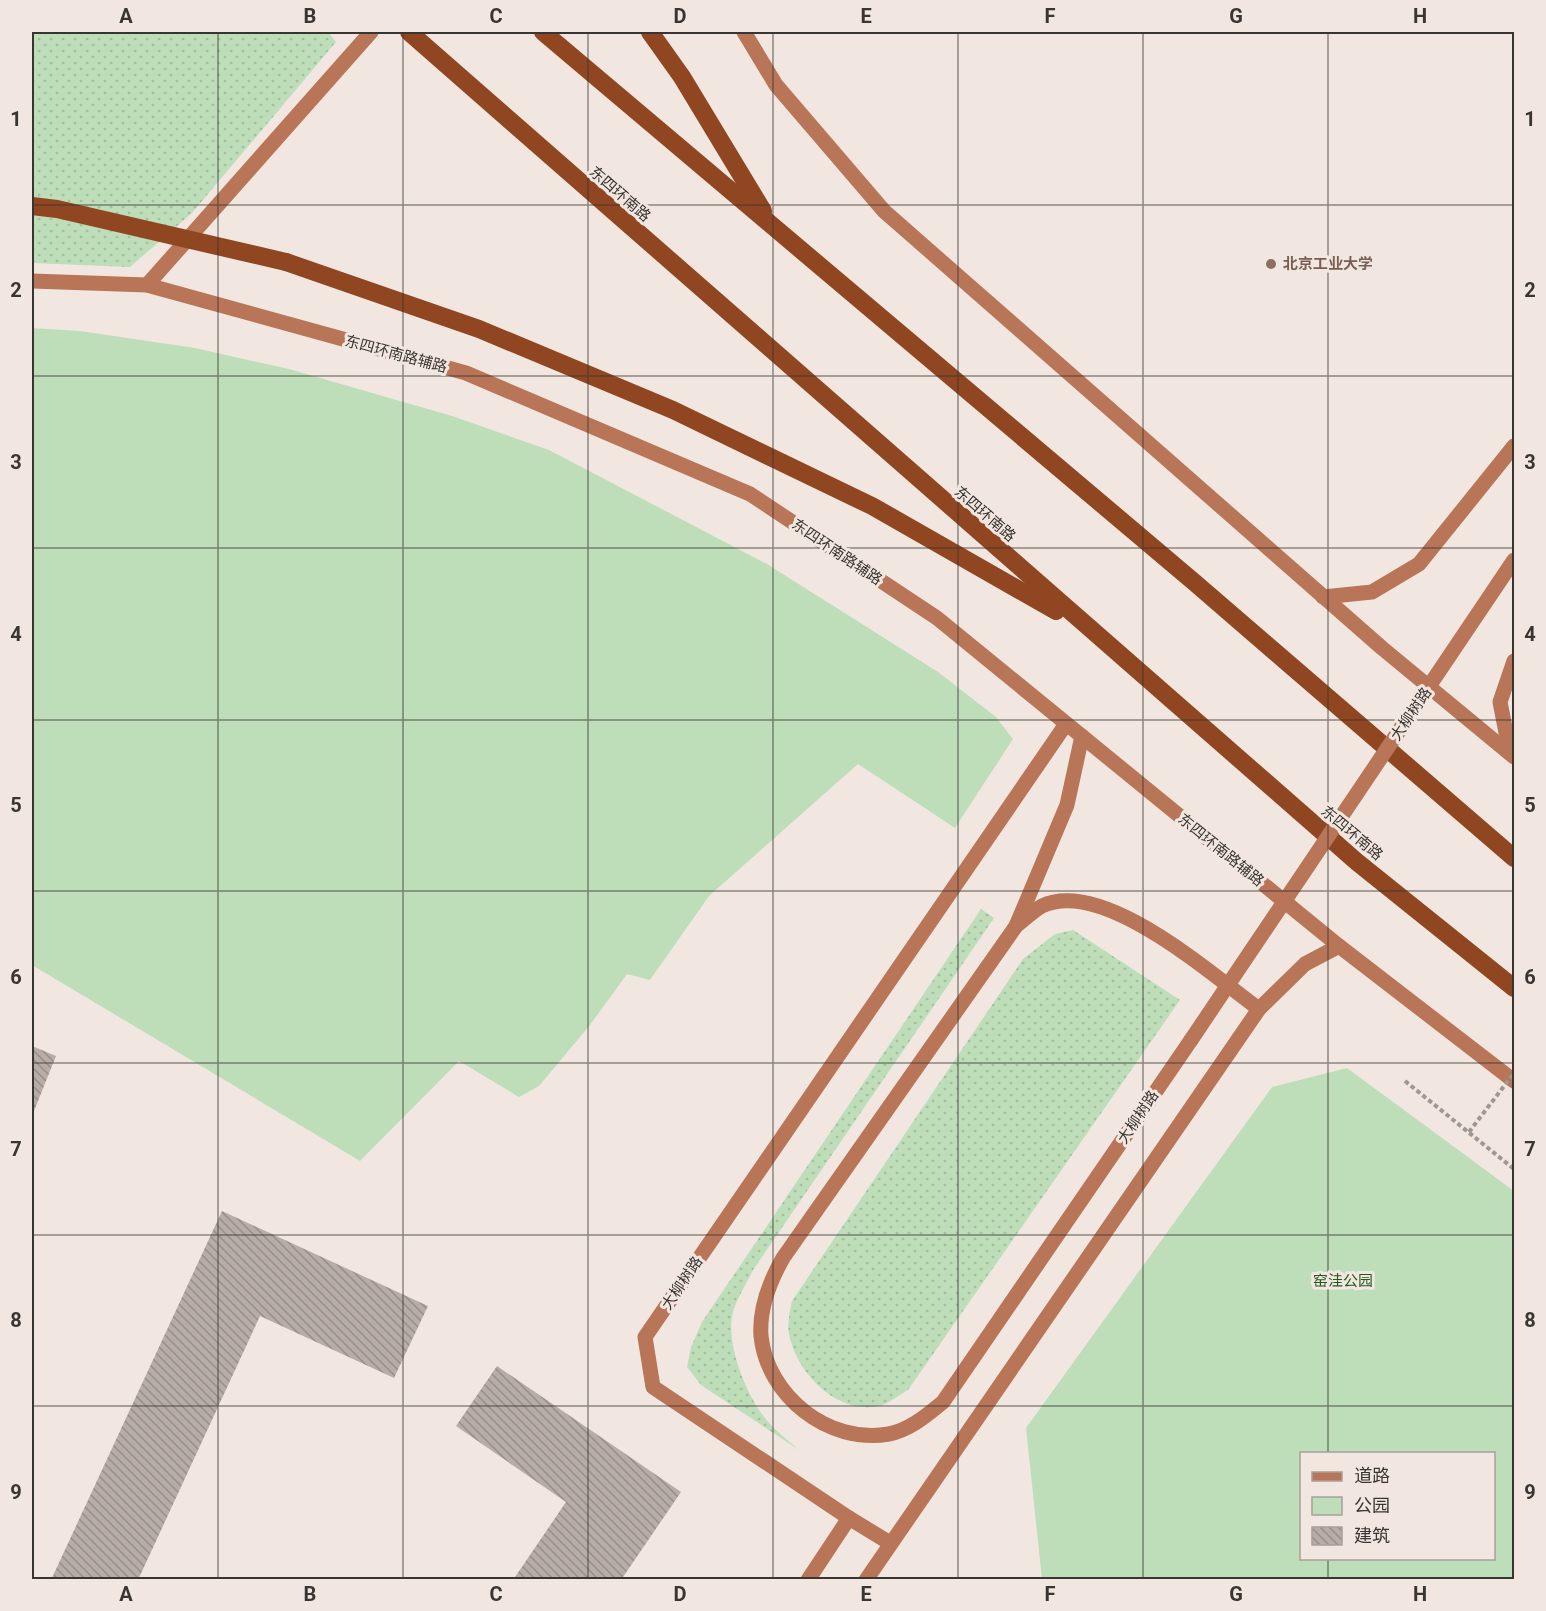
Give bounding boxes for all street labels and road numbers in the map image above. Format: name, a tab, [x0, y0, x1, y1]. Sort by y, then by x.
street label: 东四环南路	[586, 163, 654, 225]
street label: 东四环南路辅路	[343, 332, 449, 376]
street label: 东四环南路	[951, 483, 1019, 545]
street label: 东四环南路辅路	[788, 515, 886, 589]
street label: 大柳树路	[1387, 684, 1435, 744]
street label: 东四环南路	[1317, 802, 1387, 864]
street label: 东四环南路辅路	[1175, 810, 1267, 890]
street label: 大柳树路	[1114, 1087, 1162, 1147]
street label: 大柳树路	[658, 1253, 706, 1313]

